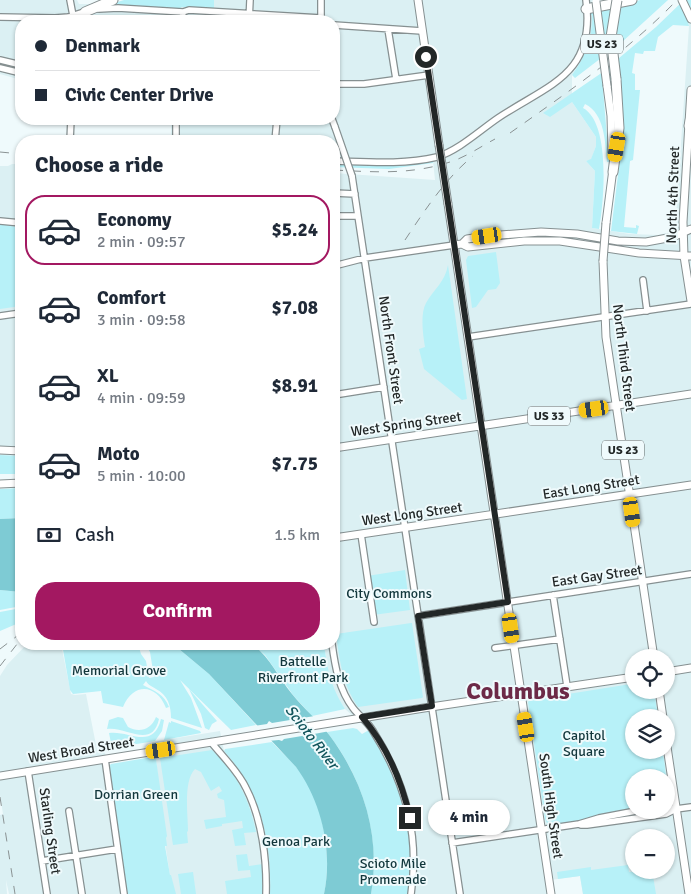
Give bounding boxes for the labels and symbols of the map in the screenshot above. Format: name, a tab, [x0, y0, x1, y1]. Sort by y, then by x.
road number: US 23	[581, 34, 623, 54]
route start	[415, 46, 437, 68]
car	[607, 131, 626, 163]
street label: North 4th Street	[663, 146, 683, 244]
car	[471, 226, 502, 246]
street label: North Front Street	[375, 295, 407, 405]
street label: North Third Street	[609, 303, 639, 413]
car	[578, 399, 609, 419]
road number: US 33	[528, 406, 570, 426]
street label: West Spring Street	[350, 408, 462, 440]
road number: US 23	[602, 440, 644, 460]
street label: East Long Street	[541, 471, 641, 503]
car	[622, 496, 641, 528]
street label: West Long Street	[361, 499, 463, 529]
street label: East Gay Street	[551, 561, 643, 591]
park label: City Commons	[346, 585, 432, 602]
car	[501, 612, 520, 644]
park label: Battelle Riverfront Park	[258, 653, 348, 686]
park label: Memorial Grove	[72, 662, 166, 679]
district label: Columbus	[466, 676, 570, 706]
water label: Scioto River	[281, 701, 344, 774]
car	[516, 711, 535, 743]
park label: Capitol Square	[563, 727, 605, 760]
street label: West Broad Street	[27, 733, 135, 767]
car	[145, 740, 176, 760]
street label: South High Street	[535, 752, 567, 860]
park label: Dorrian Green	[94, 786, 178, 803]
street label: Starling Street	[36, 787, 65, 876]
callout: 4 min	[428, 800, 510, 836]
route end	[399, 807, 421, 829]
park label: Genoa Park	[262, 833, 330, 850]
park label: Scioto Mile Promenade	[359, 855, 427, 888]

